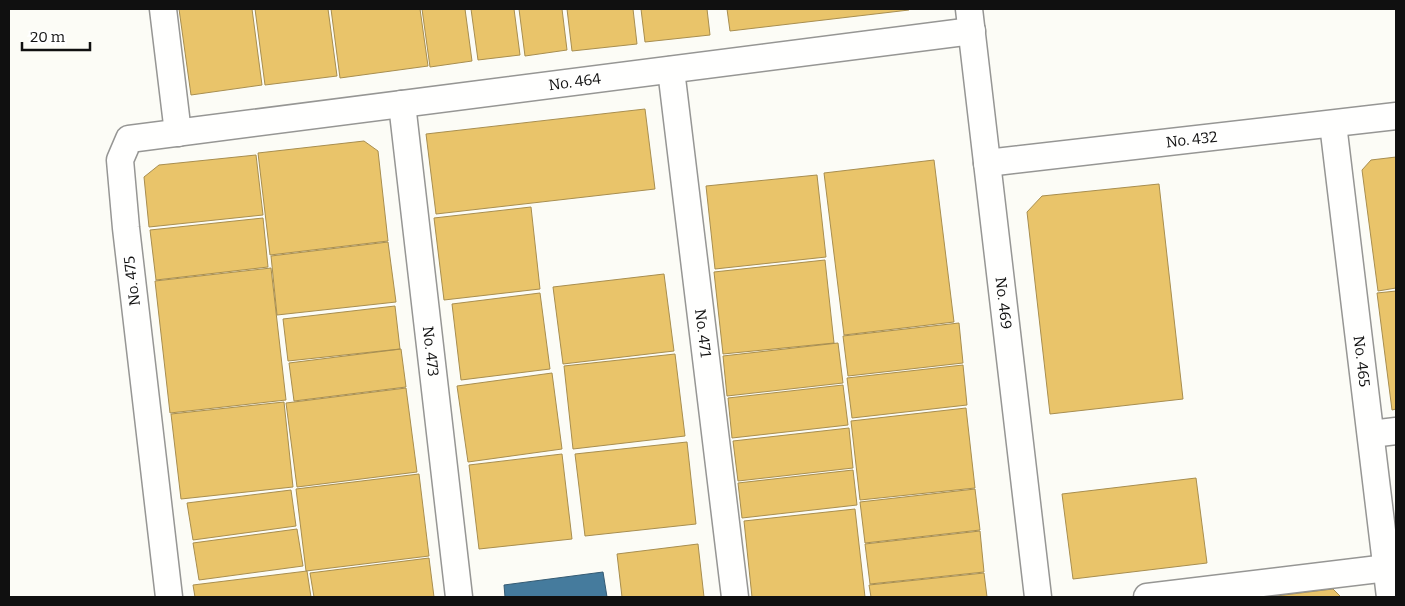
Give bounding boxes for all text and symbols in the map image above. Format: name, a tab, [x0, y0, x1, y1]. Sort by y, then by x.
scale bar	[22, 20, 90, 52]
text: 20 m	[30, 28, 66, 46]
street label: No. 464	[548, 70, 602, 94]
street label: No. 432	[1165, 128, 1218, 151]
street label: No. 475	[120, 255, 144, 307]
street label: No. 469	[991, 276, 1016, 330]
street label: No. 471	[691, 308, 715, 358]
street label: No. 473	[419, 325, 442, 378]
street label: No. 465	[1350, 335, 1374, 388]

